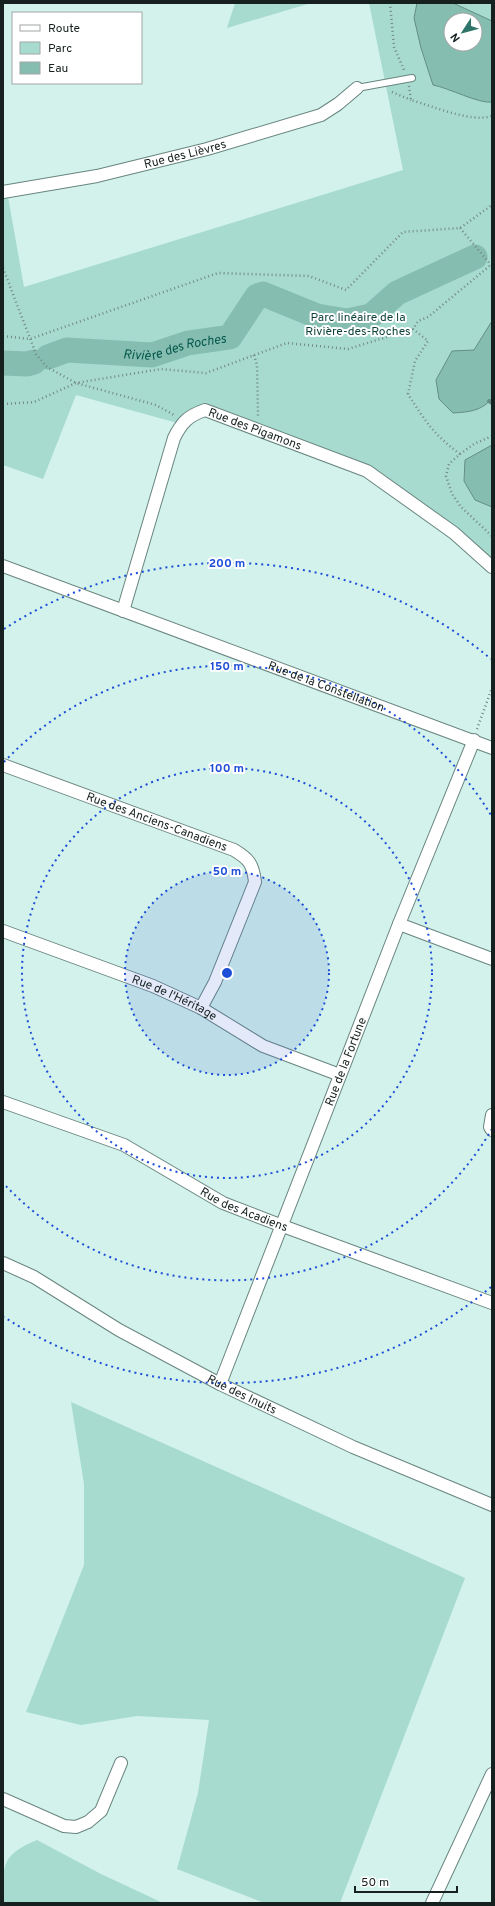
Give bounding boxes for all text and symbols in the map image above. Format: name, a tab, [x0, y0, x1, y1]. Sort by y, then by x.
legend	[12, 12, 142, 84]
north arrow	[443, 12, 483, 52]
text: Route	[48, 21, 80, 37]
text: N	[448, 30, 464, 45]
text: Parc	[48, 41, 72, 57]
text: Eau	[48, 61, 68, 77]
street label: Rue des Lièvres	[142, 137, 228, 173]
park label: Parc linéaire de la Rivière-des-Roches	[305, 310, 411, 340]
water label: Rivière des Roches	[122, 332, 227, 365]
street label: Rue des Pigamons	[206, 405, 304, 455]
text: 200 m	[209, 556, 245, 572]
street label: Rue de la Constellation	[266, 658, 386, 716]
text: 150 m	[210, 659, 244, 675]
text: 100 m	[210, 761, 244, 777]
street label: Rue des Anciens-Canadiens	[84, 789, 229, 856]
text: 50 m	[213, 864, 241, 880]
centre of rings	[220, 966, 234, 980]
street label: Rue de l'Héritage	[129, 972, 220, 1025]
street label: Rue de la Fortune	[322, 1015, 371, 1109]
street label: Rue des Acadiens	[197, 1184, 290, 1236]
street label: Rue des Inuits	[204, 1371, 279, 1419]
scale bar	[355, 1868, 457, 1894]
text: 50 m	[361, 1875, 389, 1891]

